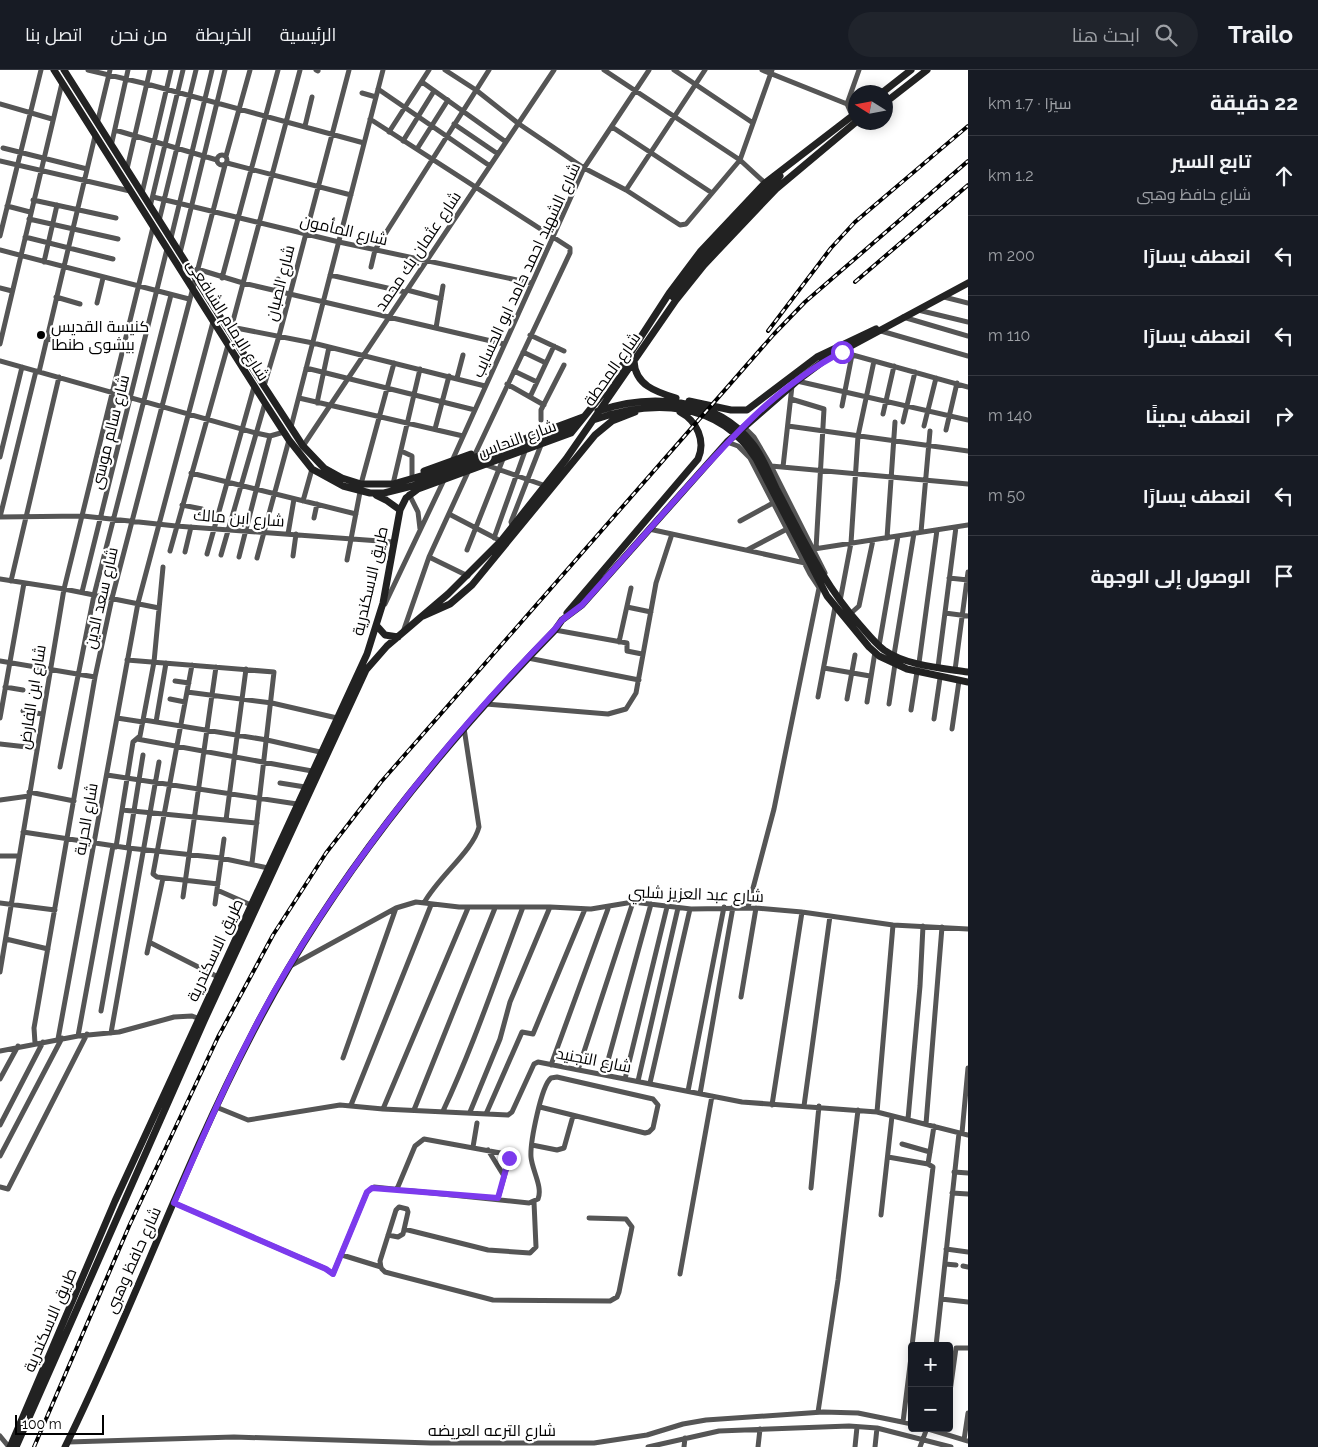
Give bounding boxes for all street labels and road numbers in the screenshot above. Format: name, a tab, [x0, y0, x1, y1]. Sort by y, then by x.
street label: شارع الشهيد احمد حامد ابو الحسايب	[468, 160, 586, 381]
street label: شارع عثمان بك محمد	[371, 188, 467, 316]
street label: شارع المأمون	[298, 211, 390, 251]
street label: شارع الصبان	[261, 243, 301, 323]
street label: شارع الإمام الشافعى	[181, 256, 273, 385]
street label: شارع المحطة	[580, 329, 646, 411]
street label: شارع سالم موسى	[87, 373, 135, 492]
street label: شارع النحاس	[475, 416, 560, 464]
street label: شارع ابن مالك	[193, 505, 285, 533]
street label: طريق الاسكندرية	[348, 525, 393, 638]
street label: شارع سعد الدين	[80, 545, 124, 651]
street label: شارع ابن الفارض	[14, 643, 52, 751]
street label: شارع الحرية	[70, 781, 104, 857]
street label: شارع عبد العزيز شلبي	[628, 882, 764, 910]
street label: طريق الاسكندرية	[183, 896, 248, 1005]
street label: شارع التجنيد	[554, 1043, 633, 1079]
street label: شارع حافظ وهبى	[101, 1204, 167, 1317]
street label: طريق الاسكندرية	[20, 1265, 81, 1375]
street label: شارع الترعه العريضه	[428, 1421, 556, 1442]

